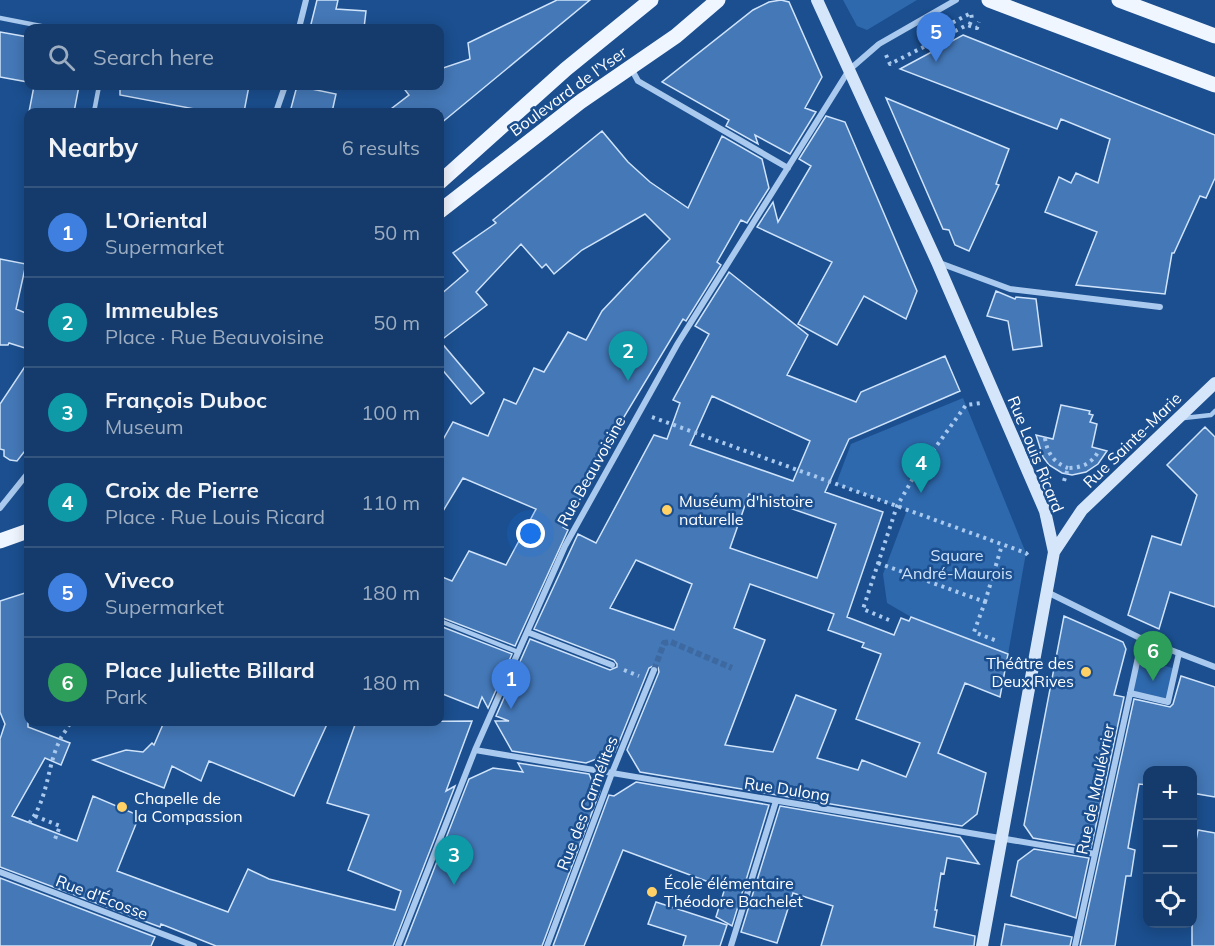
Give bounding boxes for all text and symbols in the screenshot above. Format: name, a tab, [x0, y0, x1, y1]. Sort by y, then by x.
pin: 5	[916, 13, 956, 62]
search box	[24, 24, 444, 90]
icon: search	[45, 41, 78, 74]
street label: Boulevard de l'Yser	[506, 42, 631, 140]
text: Search here	[93, 43, 214, 71]
text: Nearby	[48, 131, 138, 164]
text: 6 results	[342, 135, 420, 160]
text: L'Oriental	[105, 206, 207, 234]
text: 1	[62, 220, 74, 245]
text: 50 m	[373, 220, 420, 245]
text: Supermarket	[105, 234, 224, 259]
text: Immeubles	[105, 296, 218, 324]
text: 2	[62, 310, 74, 335]
text: 50 m	[373, 310, 420, 335]
text: Place · Rue Beauvoisine	[105, 324, 324, 349]
pin: 2	[608, 332, 648, 381]
text: François Duboc	[105, 386, 267, 414]
street label: Rue Sainte-Marie	[1079, 388, 1185, 492]
street label: Rue Louis Ricard	[1004, 393, 1068, 515]
text: 3	[62, 400, 74, 425]
text: 100 m	[361, 400, 420, 425]
street label: Rue Beauvoisine	[552, 412, 630, 530]
text: Museum	[105, 414, 184, 439]
pin: 4	[902, 444, 940, 493]
text: Croix de Pierre	[105, 476, 259, 504]
text: 4	[62, 490, 74, 515]
text: 110 m	[361, 490, 420, 515]
place label: Muséum d'histoire naturelle	[679, 491, 813, 529]
marker: Muséum d'histoire naturelle	[660, 503, 674, 517]
text: Place · Rue Louis Ricard	[105, 504, 325, 529]
your location	[516, 519, 545, 548]
park label: Square André-Maurois	[901, 545, 1013, 583]
text: Viveco	[105, 566, 174, 594]
text: 5	[62, 580, 74, 605]
text: 180 m	[361, 580, 420, 605]
text: Supermarket	[105, 594, 224, 619]
pin: 6	[1134, 632, 1172, 681]
place label: Théâtre des Deux Rives	[986, 653, 1074, 691]
text: Place Juliette Billard	[105, 656, 315, 684]
pin: 1	[492, 660, 530, 709]
marker: Théâtre des Deux Rives	[1079, 665, 1093, 679]
text: 6	[62, 670, 74, 695]
text: 180 m	[361, 670, 420, 695]
text: Park	[105, 684, 147, 709]
street label: Rue de Maulévrier	[1071, 722, 1119, 856]
street label: Rue des Carmélites	[552, 733, 622, 873]
map controls	[1143, 766, 1197, 928]
button: +	[1143, 766, 1197, 820]
street label: Rue Dulong	[743, 772, 831, 806]
place label: Chapelle de la Compassion	[134, 788, 243, 826]
marker: Chapelle de la Compassion	[115, 800, 129, 814]
button: −	[1143, 820, 1197, 874]
pin: 3	[434, 836, 474, 885]
street label: Rue d'Écosse	[53, 870, 151, 924]
place label: École élémentaire Théodore Bachelet	[664, 873, 803, 911]
button: locate	[1143, 874, 1197, 928]
marker: École élémentaire Théodore Bachelet	[645, 885, 659, 899]

